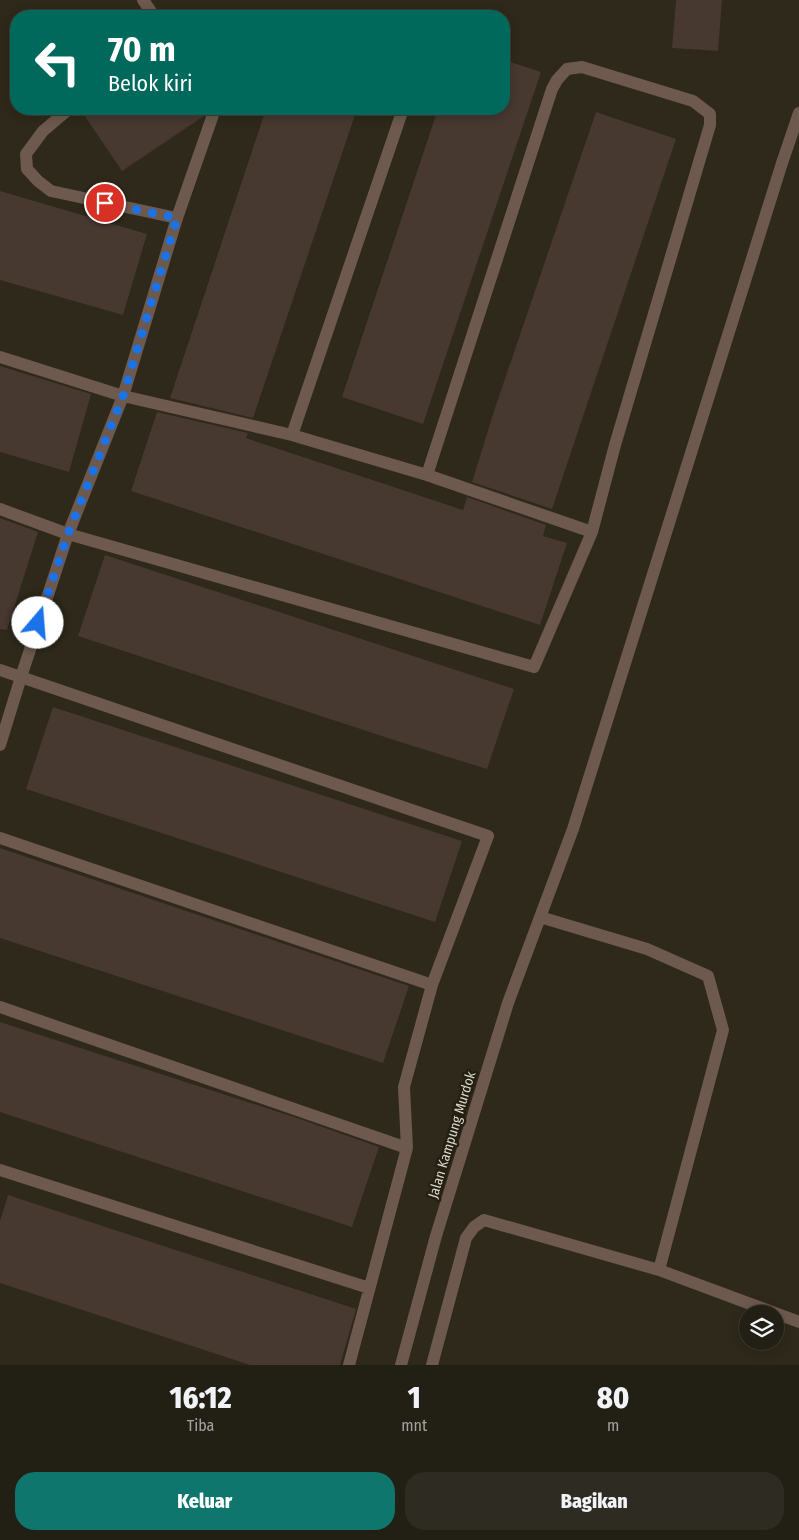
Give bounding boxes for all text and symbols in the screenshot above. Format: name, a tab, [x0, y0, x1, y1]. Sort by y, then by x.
text: 70 m	[108, 28, 176, 70]
icon: left	[25, 30, 90, 95]
text: Belok kiri	[108, 70, 193, 97]
pin	[84, 182, 126, 224]
icon: arrive	[91, 189, 119, 217]
position arrow	[11, 596, 63, 648]
street label: Jalan Kampung Murdok	[425, 1069, 480, 1201]
map controls	[739, 1305, 784, 1350]
button: layers	[739, 1305, 784, 1350]
text: 16:12	[170, 1380, 232, 1416]
text: 1	[408, 1380, 421, 1416]
text: 80	[597, 1380, 629, 1416]
text: Tiba	[187, 1416, 214, 1435]
text: mnt	[401, 1416, 427, 1435]
text: m	[607, 1416, 619, 1435]
button: Keluar	[15, 1472, 395, 1530]
button: Bagikan	[405, 1472, 784, 1530]

